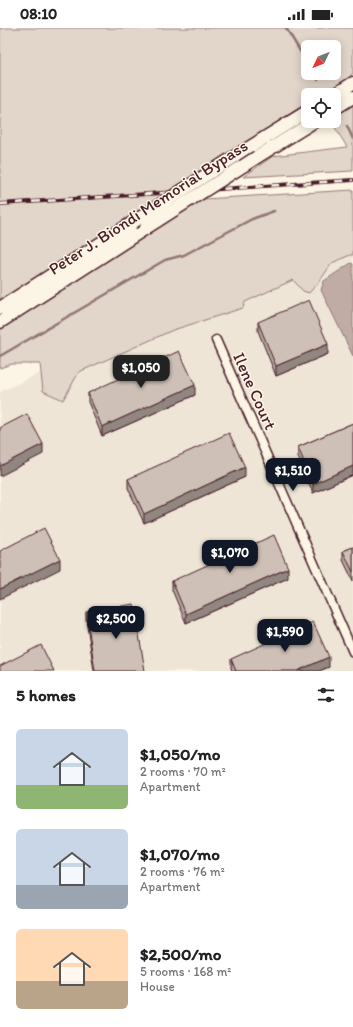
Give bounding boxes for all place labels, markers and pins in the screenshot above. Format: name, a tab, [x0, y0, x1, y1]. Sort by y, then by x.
pin: $1,050	[108, 355, 174, 389]
pin: $1,510	[260, 458, 326, 492]
pin: $1,070	[197, 540, 263, 574]
pin: $2,500	[83, 606, 149, 640]
pin: $1,590	[252, 619, 318, 653]

